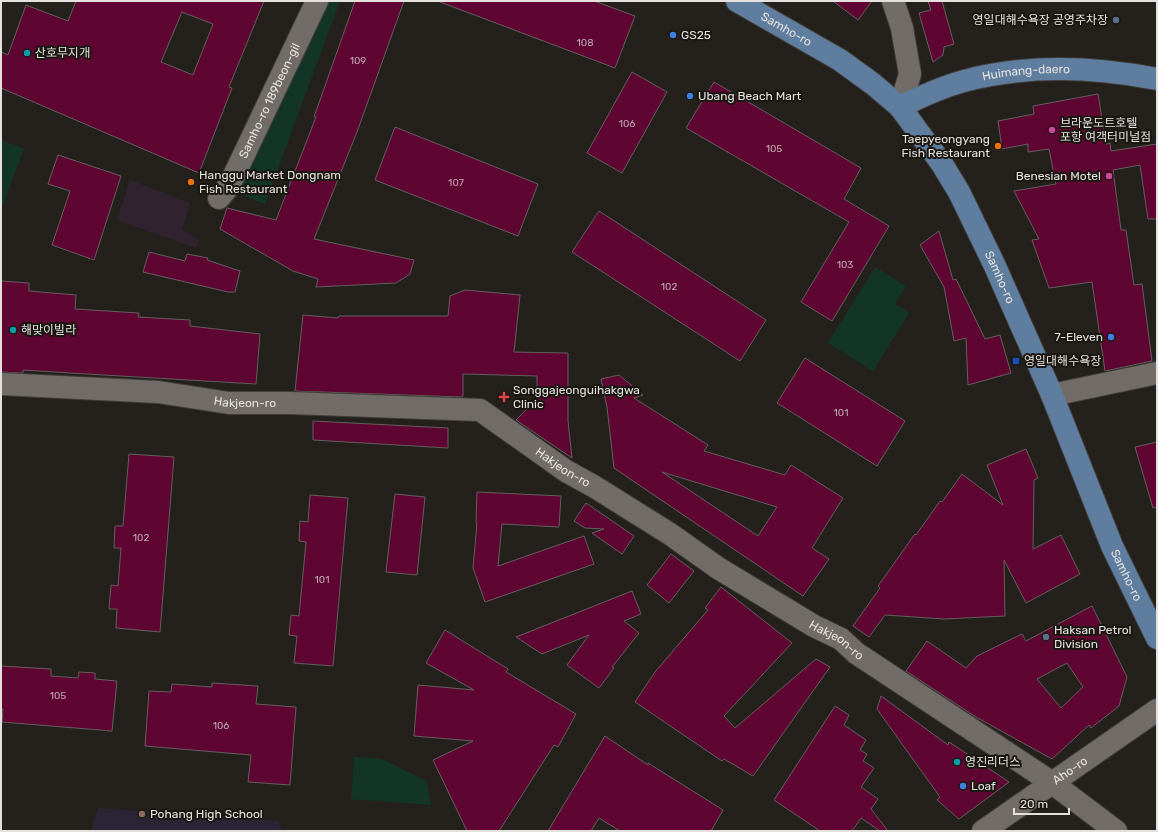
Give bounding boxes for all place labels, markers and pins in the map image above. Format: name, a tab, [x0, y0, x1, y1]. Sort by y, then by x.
place label: 영일대해수욕장 공영주차장	[973, 13, 1108, 27]
marker: 영일대해수욕장 공영주차장	[1111, 15, 1121, 25]
place label: GS25	[681, 28, 711, 42]
marker: GS25	[668, 30, 678, 40]
place label: 산호무지개	[35, 46, 90, 60]
marker: 산호무지개	[22, 48, 32, 58]
place label: Ubang Beach Mart	[698, 89, 801, 103]
marker: Ubang Beach Mart	[685, 91, 695, 101]
place label: 브라운도트호텔 포항 여객터미널점	[1060, 116, 1151, 144]
marker: 브라운도트호텔 포항 여객터미널점	[1047, 125, 1057, 135]
place label: Taepyeongyang Fish Restaurant	[902, 132, 990, 160]
marker: Taepyeongyang Fish Restaurant	[993, 141, 1003, 151]
place label: Hanggu Market Dongnam Fish Restaurant	[199, 168, 341, 196]
place label: Benesian Motel	[1016, 169, 1101, 183]
marker: Benesian Motel	[1104, 171, 1114, 181]
marker: Hanggu Market Dongnam Fish Restaurant	[186, 177, 196, 187]
place label: 해맞이빌라	[21, 323, 76, 337]
marker: 해맞이빌라	[8, 325, 18, 335]
place label: 7-Eleven	[1054, 330, 1103, 344]
marker: 7-Eleven	[1106, 332, 1116, 342]
place label: 영일대해수욕장	[1024, 354, 1101, 368]
marker: 영일대해수욕장	[1011, 356, 1021, 366]
place label: Songgajeonguihakgwa Clinic	[513, 383, 640, 411]
marker: Songgajeonguihakgwa Clinic	[498, 391, 510, 403]
place label: Haksan Petrol Division	[1054, 623, 1132, 651]
marker: Haksan Petrol Division	[1041, 632, 1051, 642]
place label: 영진리더스	[965, 755, 1020, 769]
marker: 영진리더스	[952, 757, 962, 767]
place label: Loaf	[971, 779, 996, 793]
marker: Loaf	[958, 781, 968, 791]
place label: Pohang High School	[150, 807, 263, 821]
marker: Pohang High School	[137, 809, 147, 819]

